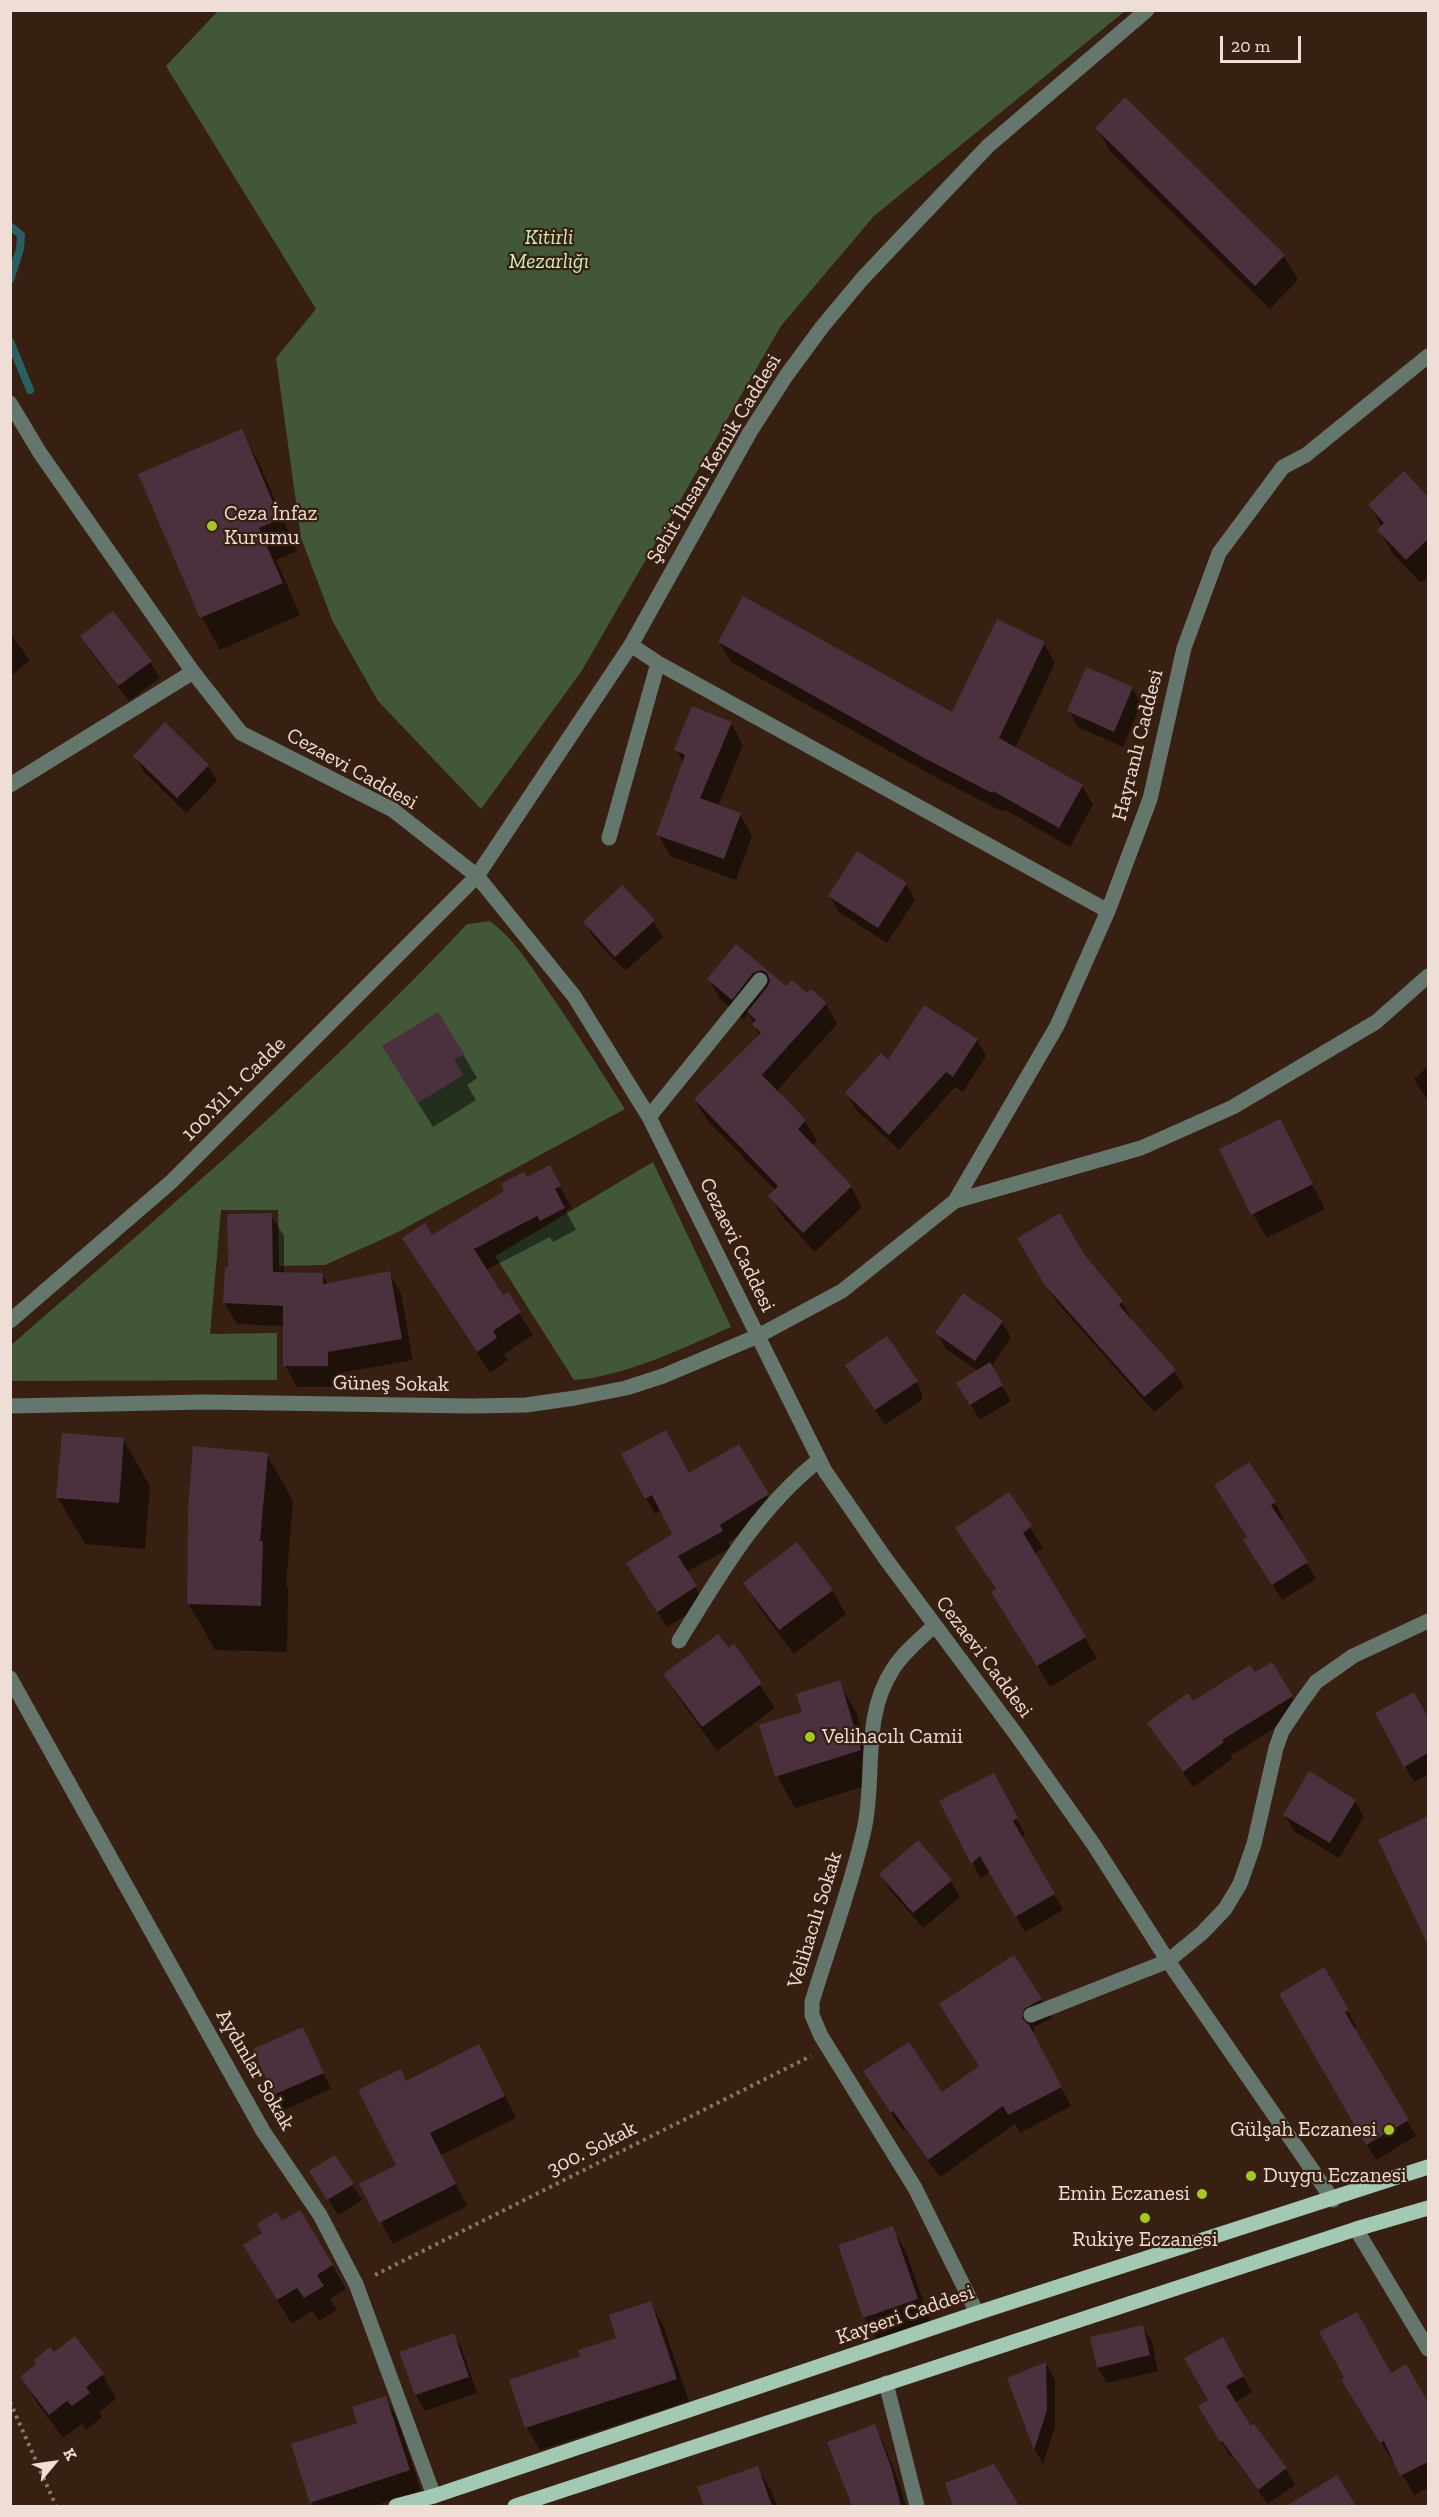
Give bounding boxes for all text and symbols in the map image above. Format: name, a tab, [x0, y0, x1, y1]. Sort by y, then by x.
scale bar	[1223, 24, 1304, 62]
text: 20 m	[1231, 35, 1270, 57]
park label: Kitirli Mezarlığı	[509, 225, 589, 275]
street label: Şehit İhsan Kemik Caddesi	[641, 350, 787, 568]
place label: Ceza İnfaz Kurumu	[224, 501, 317, 551]
marker: Ceza İnfaz Kurumu	[205, 519, 219, 533]
street label: Hayranlı Caddesi	[1107, 667, 1169, 823]
street label: Cezaevi Caddesi	[282, 723, 422, 815]
street label: 100.Yıl 1. Cadde	[177, 1032, 291, 1146]
street label: Cezaevi Caddesi	[694, 1174, 780, 1316]
street label: Güneş Sokak	[333, 1370, 449, 1398]
street label: Cezaevi Caddesi	[930, 1591, 1038, 1723]
place label: Velihacılı Camii	[822, 1724, 963, 1750]
marker: Velihacılı Camii	[803, 1730, 817, 1744]
street label: Velihacılı Sokak	[782, 1849, 848, 1991]
street label: Aydınlar Sokak	[210, 2005, 300, 2135]
street label: 300. Sokak	[543, 2116, 641, 2182]
place label: Gülşah Eczanesi	[1230, 2117, 1377, 2143]
marker: Gülşah Eczanesi	[1382, 2123, 1396, 2137]
place label: Duygu Eczanesi	[1263, 2163, 1407, 2189]
marker: Duygu Eczanesi	[1244, 2169, 1258, 2183]
place label: Emin Eczanesi	[1058, 2181, 1190, 2207]
marker: Emin Eczanesi	[1195, 2187, 1209, 2201]
marker: Rukiye Eczanesi	[1138, 2211, 1152, 2225]
place label: Rukiye Eczanesi	[1072, 2227, 1218, 2253]
street label: Kayseri Caddesi	[833, 2280, 977, 2350]
north arrow	[24, 2433, 84, 2493]
text: K	[59, 2445, 81, 2463]

